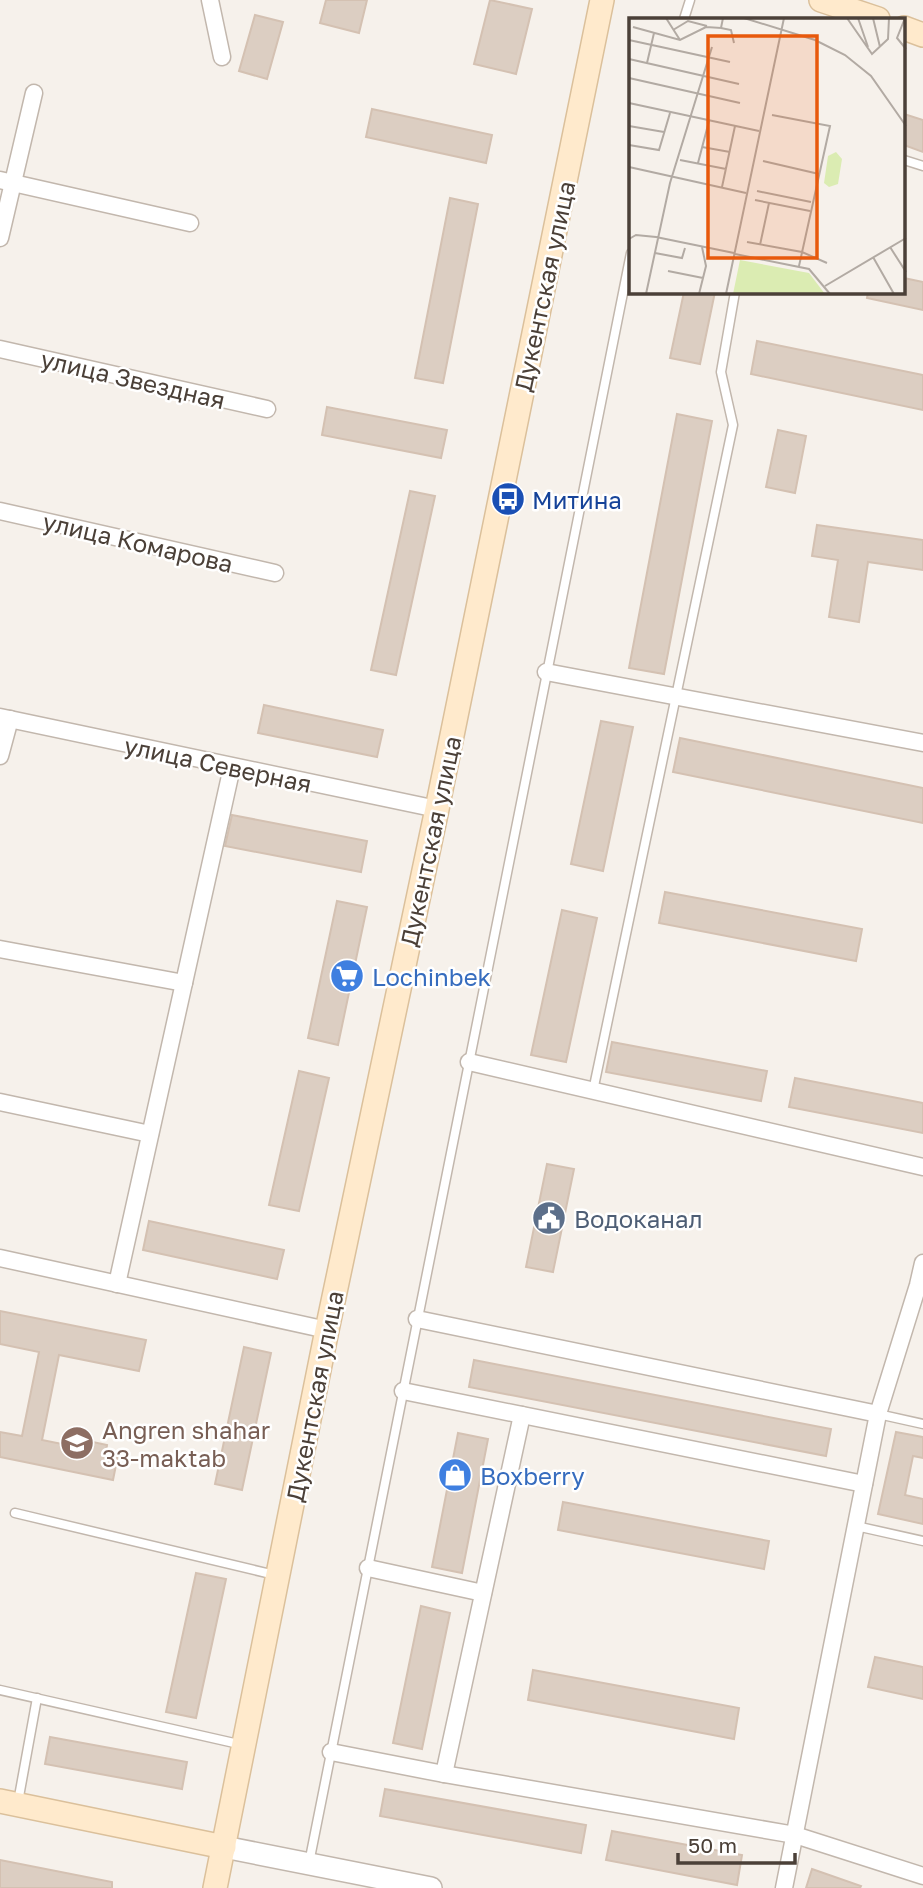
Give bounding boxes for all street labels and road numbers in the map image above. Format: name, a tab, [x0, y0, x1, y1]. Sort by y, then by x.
street label: Дукентская улица	[508, 178, 580, 394]
street label: улица Звездная	[38, 344, 228, 414]
street label: улица Комарова	[40, 506, 236, 578]
street label: улица Северная	[122, 730, 314, 798]
street label: Дукентская улица	[394, 733, 466, 949]
street label: Дукентская улица	[279, 1288, 349, 1504]

